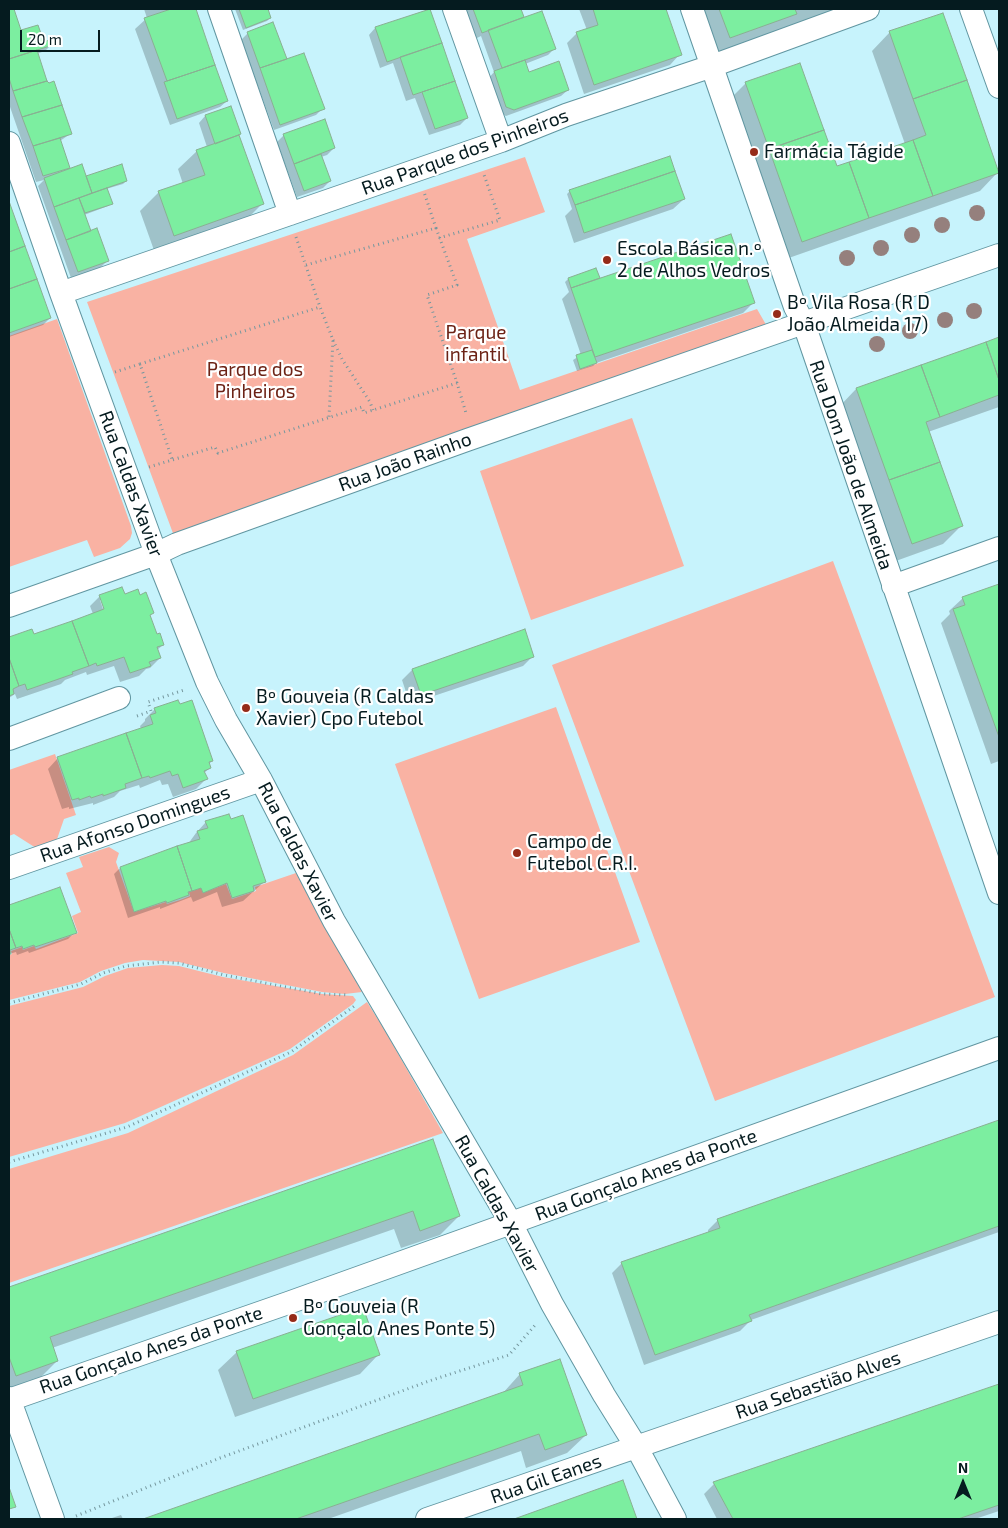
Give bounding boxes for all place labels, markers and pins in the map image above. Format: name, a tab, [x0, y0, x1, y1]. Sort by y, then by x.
place label: Farmácia Tágide	[764, 141, 904, 163]
marker: Farmácia Tágide	[748, 146, 760, 158]
place label: Escola Básica n.º 2 de Alhos Vedros	[617, 238, 770, 282]
marker: Escola Básica n.º 2 de Alhos Vedros	[601, 254, 613, 266]
place label: Bº Vila Rosa (R D João Almeida 17)	[787, 292, 930, 336]
marker: Bº Vila Rosa (R D João Almeida 17)	[771, 308, 783, 320]
place label: Bº Gouveia (R Caldas Xavier) Cpo Futebol	[256, 686, 434, 730]
marker: Bº Gouveia (R Caldas Xavier) Cpo Futebol	[240, 702, 252, 714]
place label: Campo de Futebol C.R.I.	[527, 831, 637, 875]
marker: Campo de Futebol C.R.I.	[511, 847, 523, 859]
place label: Bº Gouveia (R Gonçalo Anes Ponte 5)	[303, 1296, 495, 1340]
marker: Bº Gouveia (R Gonçalo Anes Ponte 5)	[287, 1312, 299, 1324]

